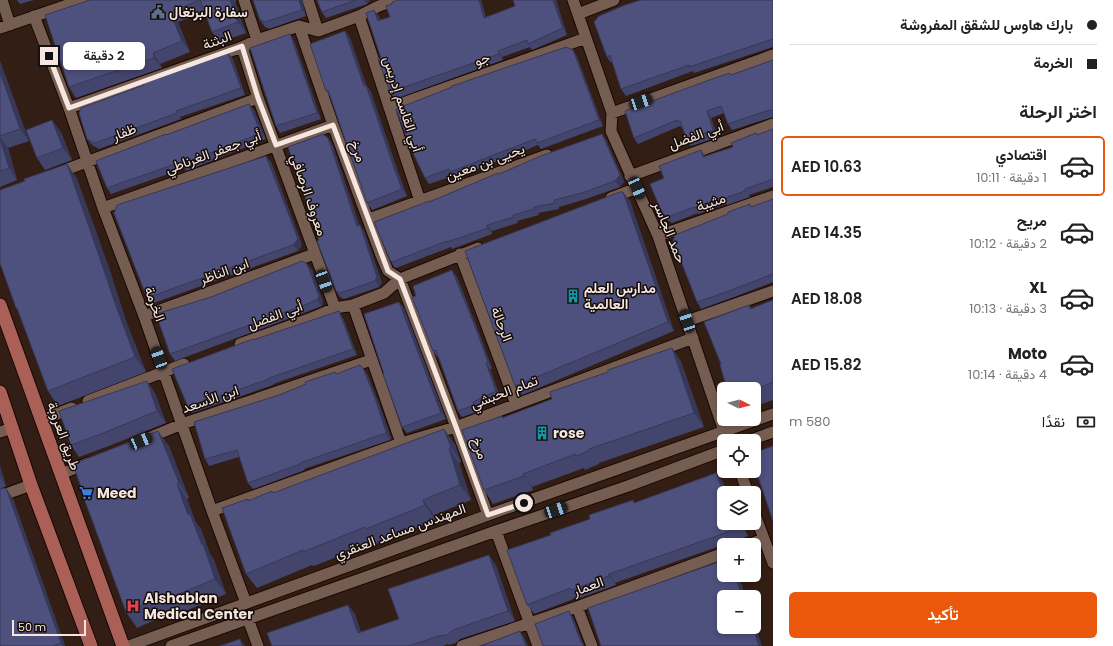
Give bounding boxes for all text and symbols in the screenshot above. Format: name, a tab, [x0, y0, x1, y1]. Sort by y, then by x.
place label: سفارة البرتغال	[169, 2, 248, 22]
public building icon: سفارة البرتغال	[150, 4, 166, 20]
text: بارك هاوس للشقق المفروشة	[900, 14, 1073, 35]
street label: البثنة	[200, 26, 234, 54]
callout: 2 دقيقة	[63, 42, 145, 70]
text: 2 دقيقة	[83, 46, 125, 65]
route end	[40, 47, 58, 65]
street label: جو	[471, 47, 493, 71]
text: الخرمة	[1033, 52, 1073, 73]
street label: أبي القاسم إدريس	[376, 54, 428, 155]
car	[628, 92, 654, 112]
text: اختر الرحلة	[1019, 99, 1097, 124]
street label: أبي الفضل	[666, 116, 727, 156]
street label: ظفار	[108, 118, 139, 146]
street label: أبي جعفر الغرناطي	[162, 125, 264, 180]
street label: مرخ	[344, 137, 371, 165]
street label: يحيى بن معين	[443, 138, 527, 186]
text: اقتصادي	[995, 144, 1047, 165]
icon: car	[1059, 148, 1095, 184]
street label: معروف الرصافي	[284, 151, 332, 239]
text: AED 10.63	[791, 156, 862, 177]
text: 1 دقيقة · 10:11	[976, 168, 1047, 187]
car	[627, 175, 647, 201]
street label: مثيبة	[694, 188, 728, 216]
street label: حمد الجاسر	[648, 197, 692, 266]
text: مريح	[1017, 210, 1047, 231]
icon: car	[1059, 214, 1095, 250]
text: AED 14.35	[791, 222, 862, 243]
text: 2 دقيقة · 10:12	[970, 234, 1047, 253]
street label: ابن الناظر	[195, 253, 252, 290]
car	[314, 268, 334, 294]
text: XL	[1029, 277, 1047, 298]
place label: مدارس العلم العالمية	[584, 278, 656, 314]
icon: car	[1059, 280, 1095, 316]
street label: الخرمة	[139, 284, 171, 324]
building icon: مدارس العلم العالمية	[565, 288, 581, 304]
text: AED 18.08	[791, 288, 862, 309]
street label: أبي الفضل	[245, 296, 306, 336]
text: 3 دقيقة · 10:13	[969, 299, 1047, 318]
street label: الرحالة	[486, 304, 518, 344]
car	[677, 308, 697, 334]
text: Moto	[1008, 343, 1047, 364]
car	[149, 345, 169, 371]
icon: car	[1059, 346, 1095, 382]
text: AED 15.82	[791, 354, 861, 375]
text: 4 دقيقة · 10:14	[968, 365, 1047, 384]
street label: تمام الحبشي	[467, 370, 541, 416]
street label: ابن الأسعد	[179, 380, 241, 418]
north arrow	[717, 382, 761, 426]
map controls	[717, 382, 761, 634]
street label: طريق العروبة	[42, 399, 86, 473]
text: نقدًا	[1042, 411, 1065, 432]
icon: cash	[1075, 411, 1097, 433]
text: 580 m	[789, 412, 830, 431]
place label: rose	[553, 423, 585, 443]
building icon: rose	[534, 425, 550, 441]
car	[128, 431, 154, 451]
street label: مرخ	[466, 434, 493, 462]
button: locate	[717, 434, 761, 478]
place label: Meed	[97, 483, 137, 503]
supermarket icon: Meed	[78, 485, 94, 501]
button: layers	[717, 486, 761, 530]
route start	[515, 494, 533, 512]
street label: المهندس مساعد العنقري	[332, 498, 469, 566]
car	[543, 500, 569, 520]
button: +	[717, 538, 761, 582]
street label: العمار	[569, 571, 606, 601]
place label: Alshablan Medical Center	[144, 588, 253, 624]
button: −	[717, 590, 761, 634]
button: تأكيد	[789, 592, 1097, 638]
hospital icon: Alshablan Medical Center	[125, 598, 141, 614]
scale bar	[12, 618, 86, 637]
text: 50 m	[18, 619, 46, 635]

